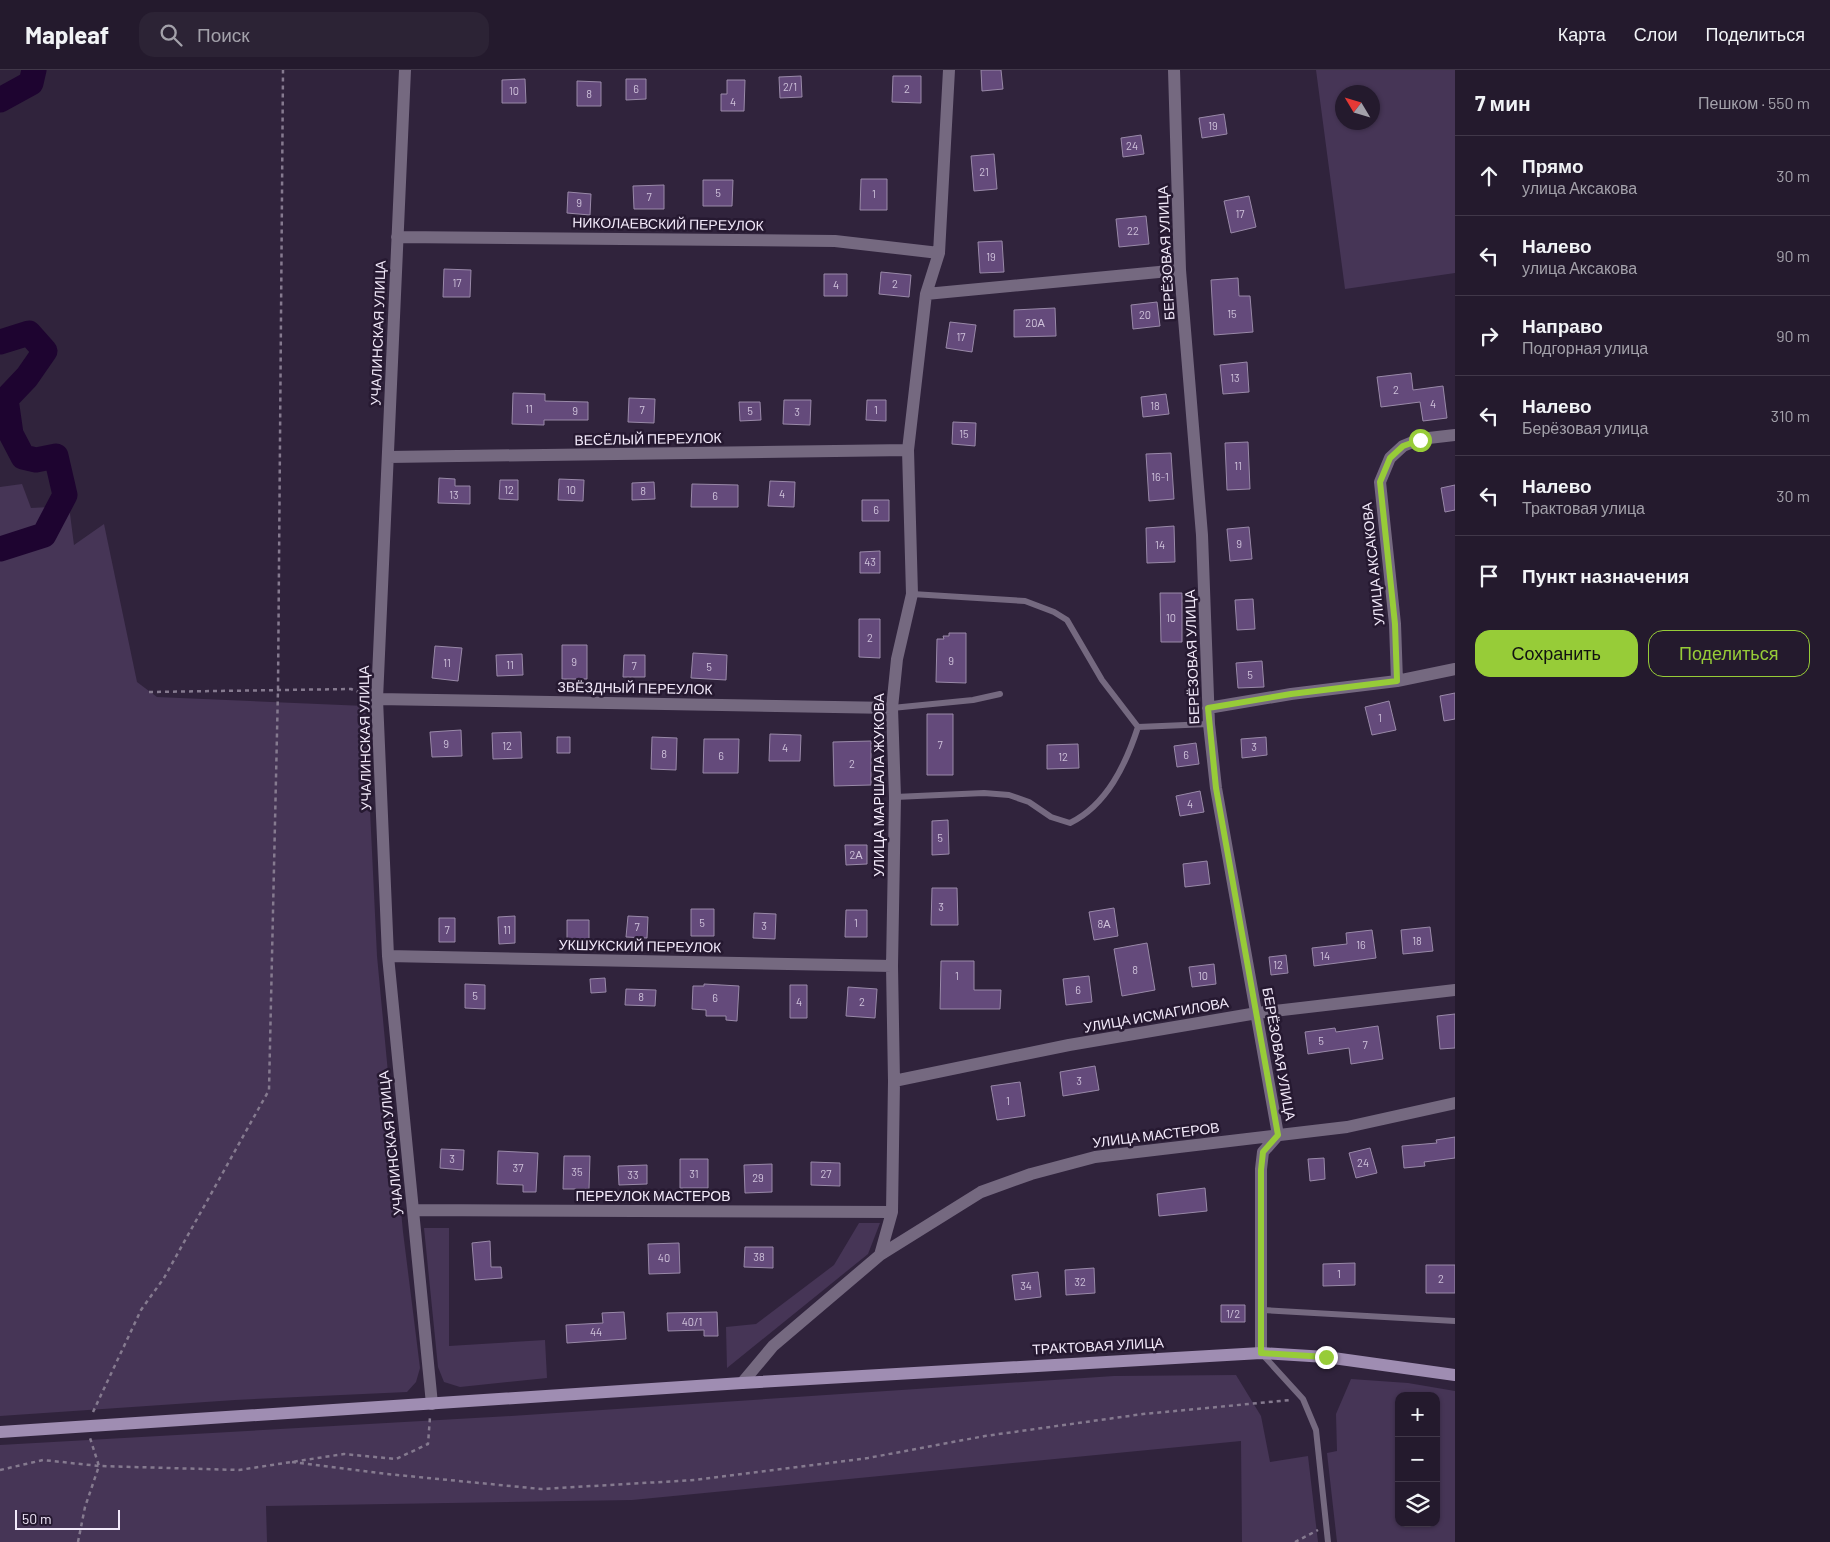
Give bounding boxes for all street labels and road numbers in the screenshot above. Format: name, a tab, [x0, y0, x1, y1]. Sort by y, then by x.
street label: БЕРЁЗОВАЯ УЛИЦА	[1153, 185, 1178, 321]
street label: НИКОЛАЕВСКИЙ ПЕРЕУЛОК	[572, 213, 765, 234]
street label: УЧАЛИНСКАЯ УЛИЦА	[366, 260, 389, 406]
street label: ВЕСЁЛЫЙ ПЕРЕУЛОК	[574, 429, 723, 448]
street label: УЛИЦА АКСАКОВА	[1358, 501, 1387, 626]
street label: БЕРЁЗОВАЯ УЛИЦА	[1181, 589, 1202, 725]
street label: УЧАЛИНСКАЯ УЛИЦА	[355, 665, 374, 811]
street label: ЗВЁЗДНЫЙ ПЕРЕУЛОК	[557, 678, 714, 697]
street label: УЛИЦА МАРШАЛА ЖУКОВА	[870, 693, 887, 877]
street label: УКШУКСКИЙ ПЕРЕУЛОК	[559, 936, 722, 955]
street label: БЕРЁЗОВАЯ УЛИЦА	[1259, 986, 1300, 1122]
street label: УЛИЦА ИСМАГИЛОВА	[1082, 993, 1230, 1036]
street label: УЧАЛИНСКАЯ УЛИЦА	[374, 1069, 407, 1216]
street label: УЛИЦА МАСТЕРОВ	[1092, 1118, 1220, 1151]
street label: ПЕРЕУЛОК МАСТЕРОВ	[575, 1187, 731, 1204]
street label: ТРАКТОВАЯ УЛИЦА	[1032, 1334, 1165, 1357]

